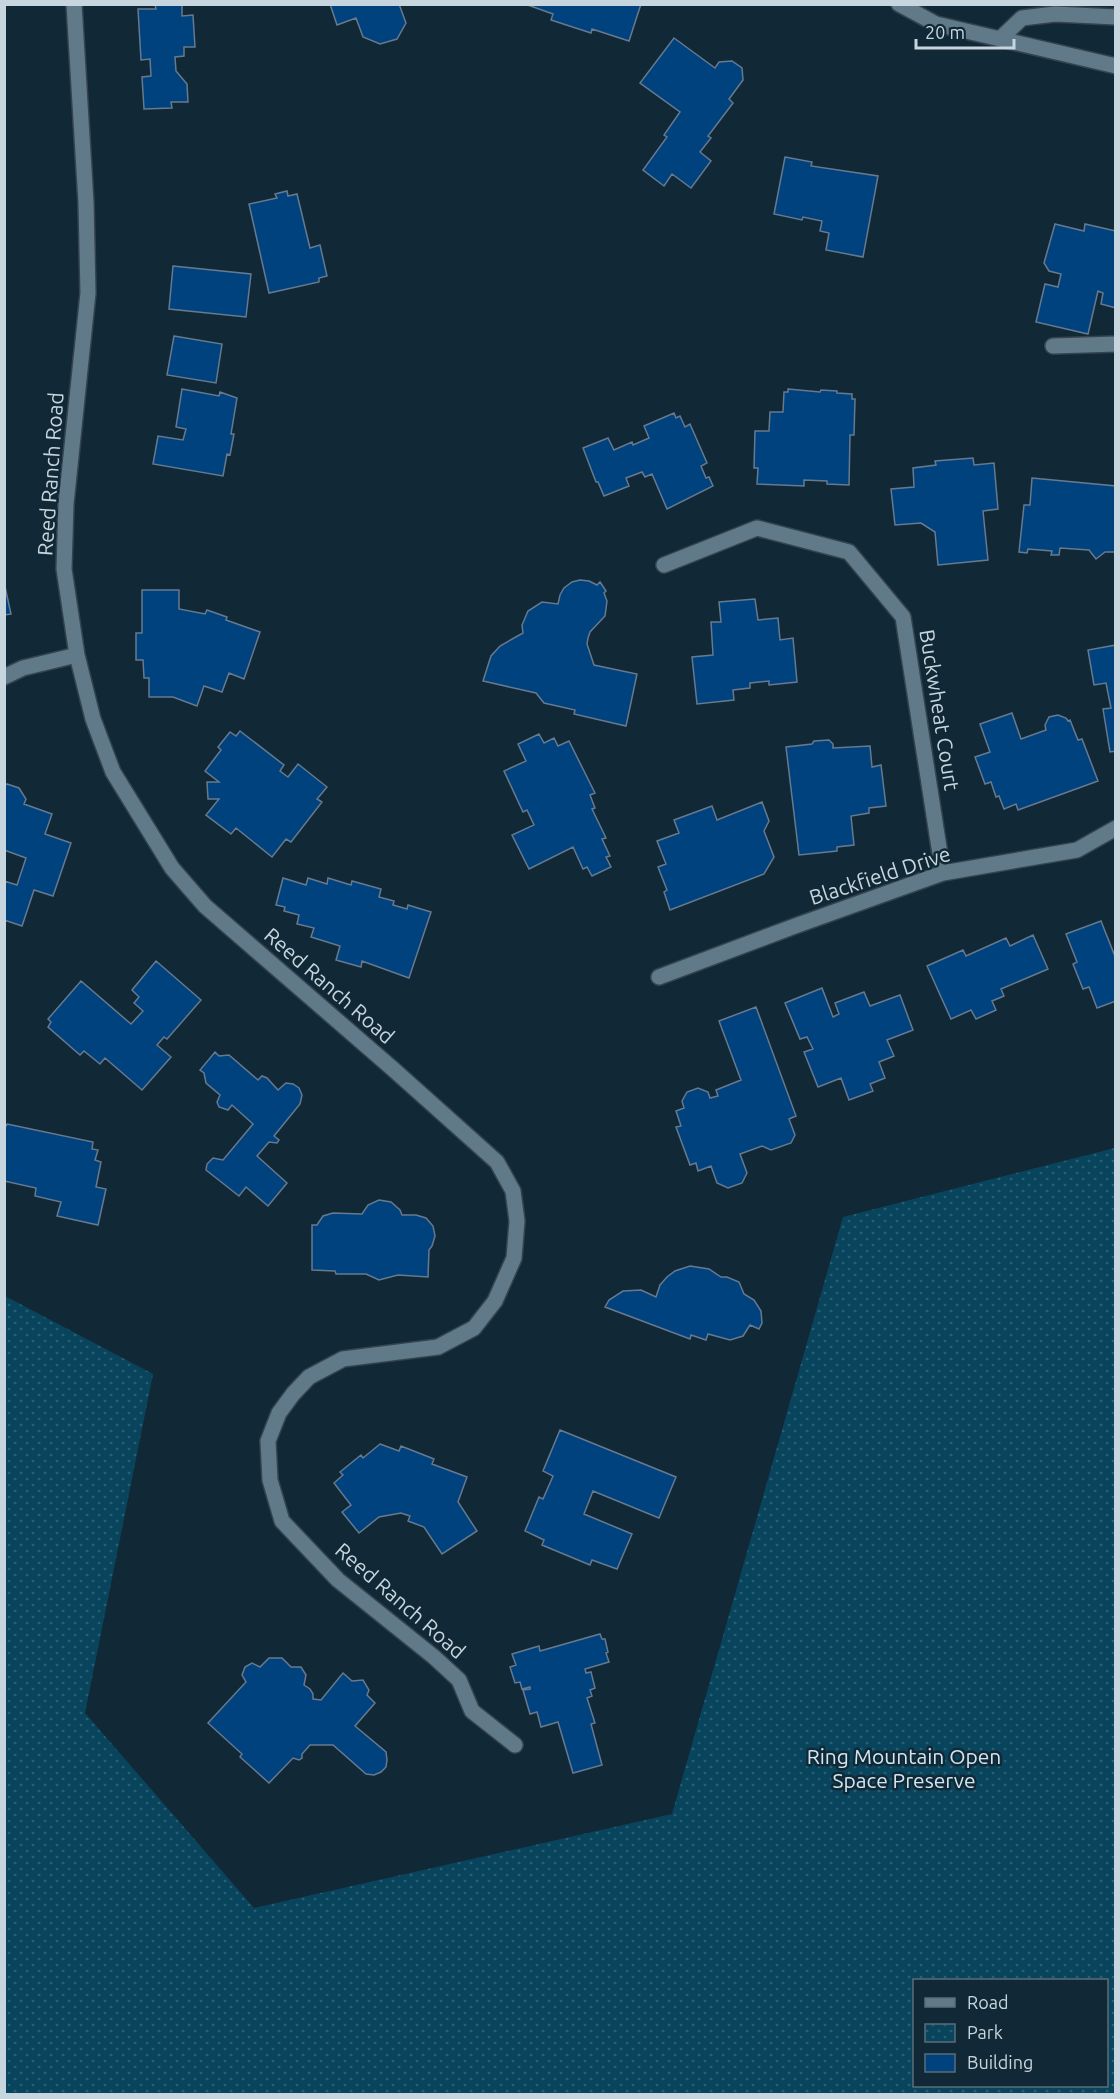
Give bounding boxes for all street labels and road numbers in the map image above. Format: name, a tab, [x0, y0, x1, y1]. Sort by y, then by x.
street label: Reed Ranch Road	[32, 391, 68, 557]
street label: Buckwheat Court	[915, 628, 965, 792]
street label: Blackfield Drive	[806, 841, 953, 909]
street label: Reed Ranch Road	[260, 922, 399, 1048]
street label: Reed Ranch Road	[331, 1537, 470, 1663]

